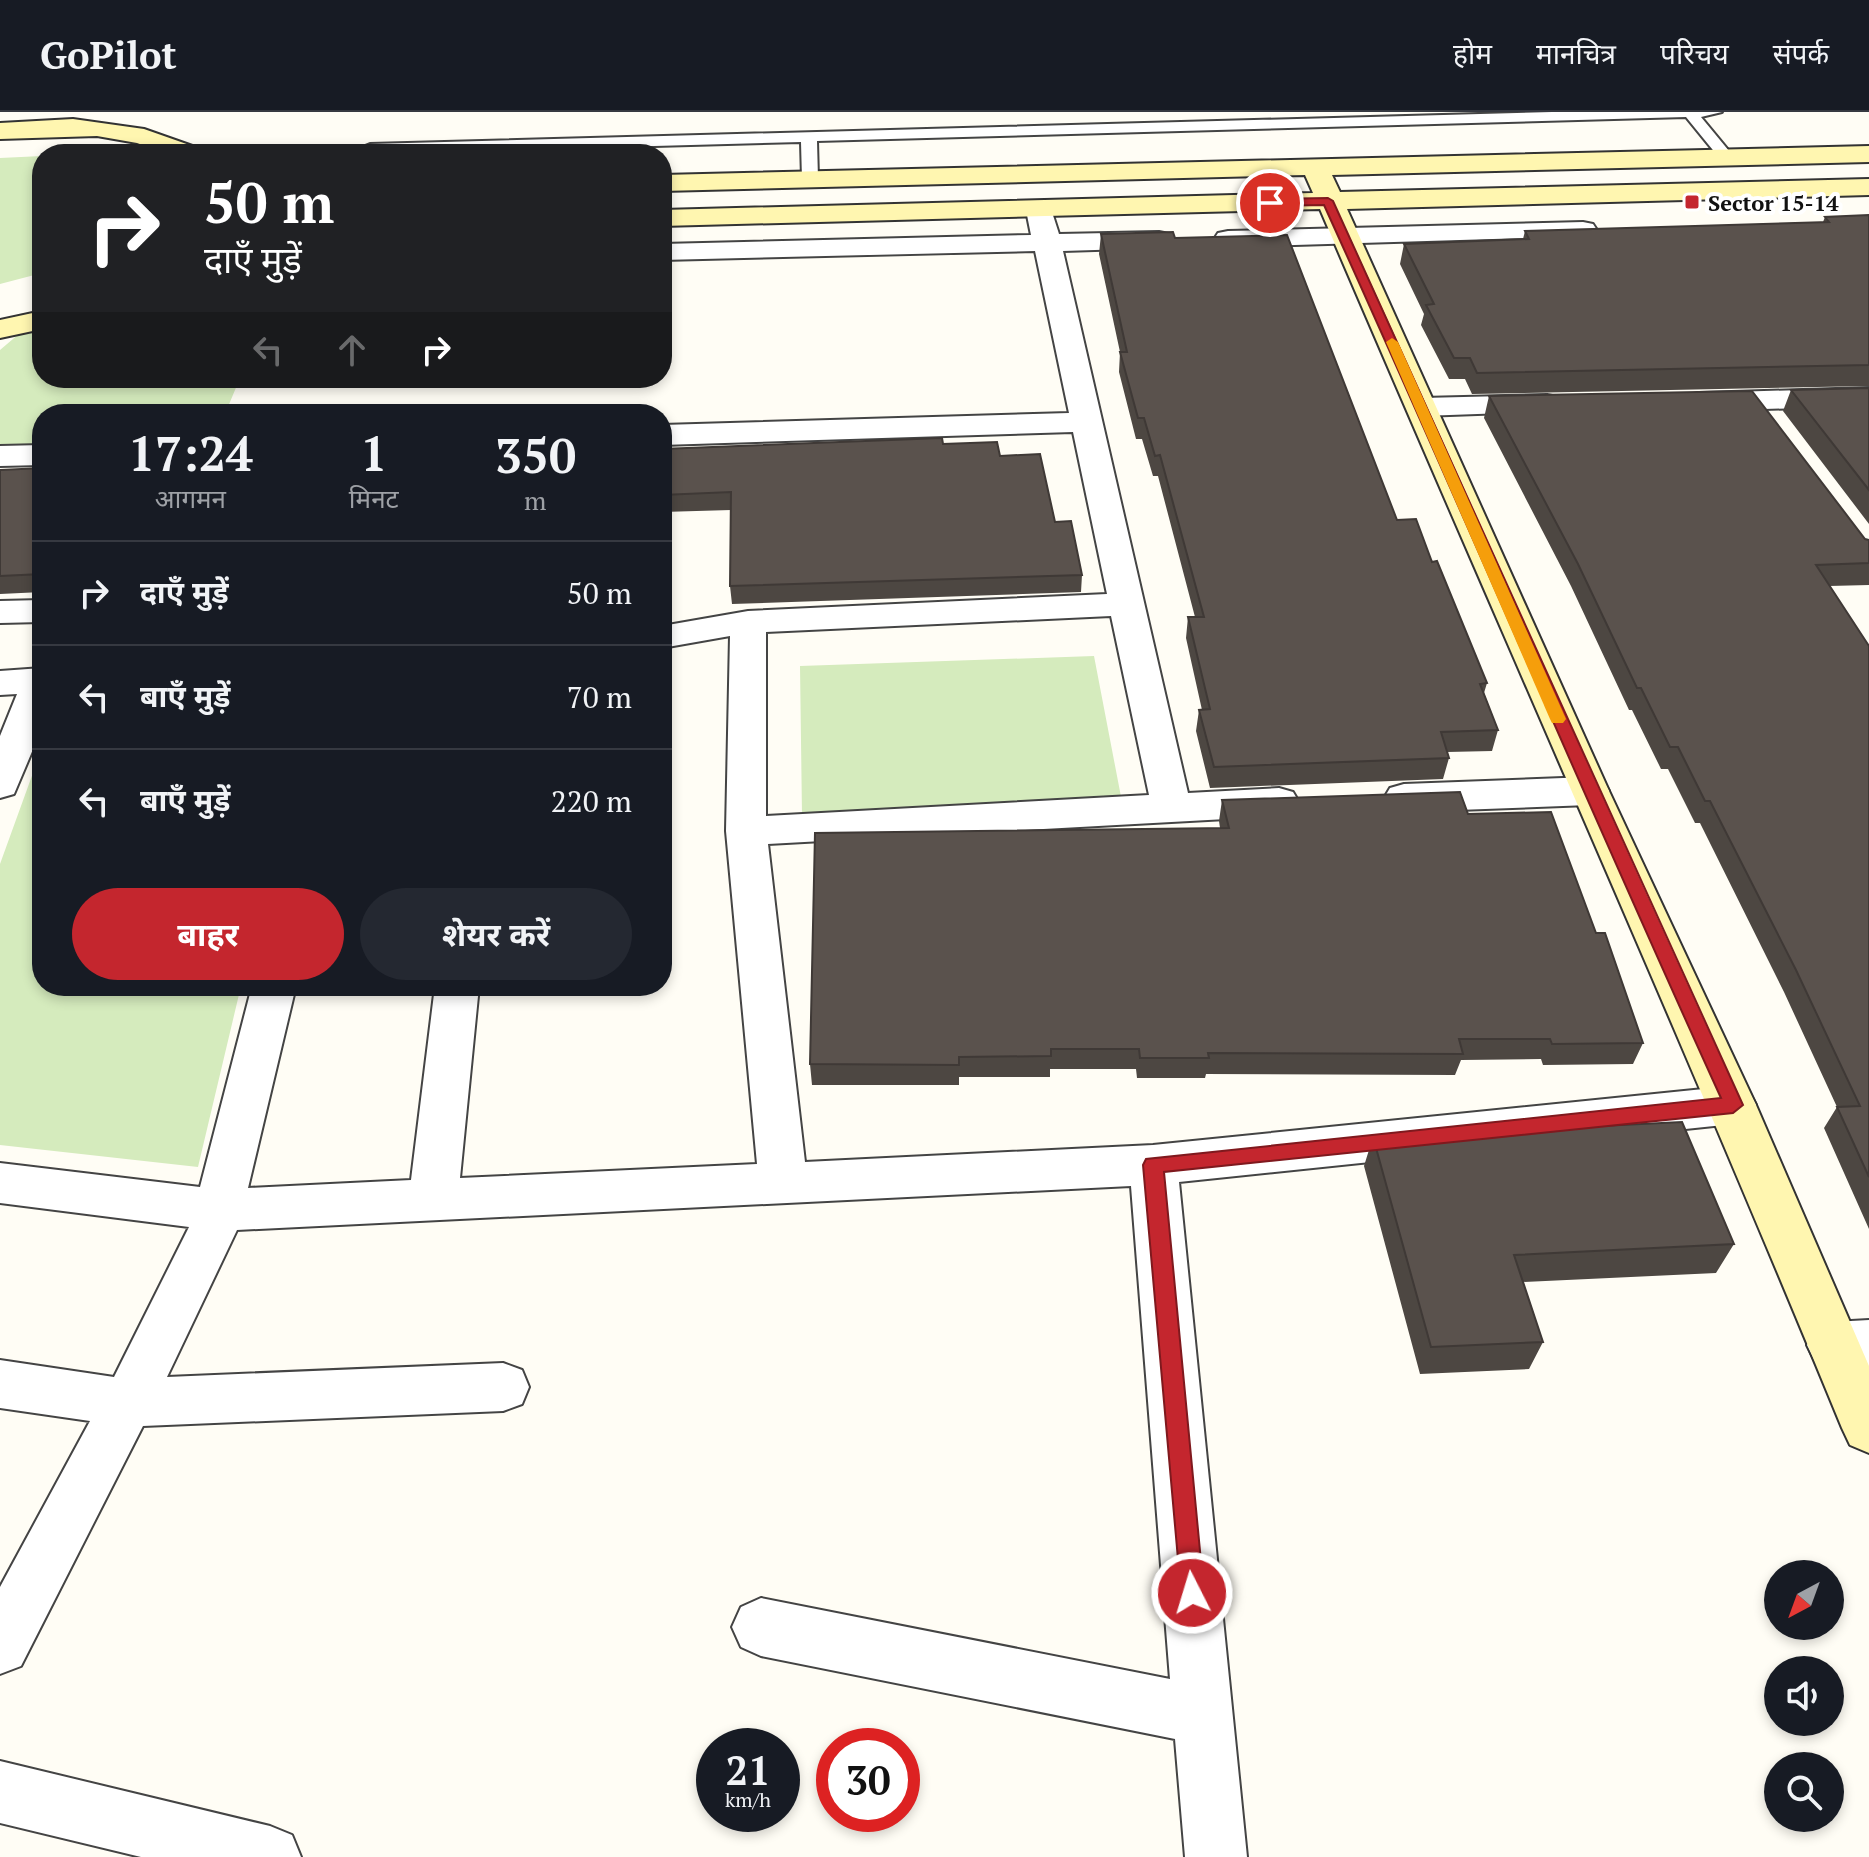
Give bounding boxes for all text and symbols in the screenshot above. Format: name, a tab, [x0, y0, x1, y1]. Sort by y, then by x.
text: GoPilot	[40, 30, 177, 80]
text: होम	[1453, 35, 1492, 72]
text: मानचित्र	[1536, 35, 1616, 72]
text: परिचय	[1660, 35, 1729, 72]
text: संपर्क	[1773, 35, 1829, 72]
text: 50 m	[204, 165, 334, 239]
pin	[1236, 169, 1304, 237]
icon: right	[72, 176, 176, 280]
icon: arrive	[1248, 181, 1292, 225]
place label: Sector 15-14	[1708, 188, 1839, 217]
marker: Sector 15-14	[1683, 193, 1701, 211]
text: दाएँ मुड़ें	[204, 236, 302, 283]
icon: left	[246, 328, 290, 372]
icon: ahead	[330, 328, 374, 372]
icon: right	[414, 328, 458, 372]
text: 17:24	[128, 421, 253, 485]
text: 1	[360, 421, 387, 485]
text: 350	[495, 423, 576, 487]
text: आगमन	[155, 481, 226, 515]
text: मिनट	[349, 481, 399, 515]
text: m	[524, 483, 547, 517]
icon: right	[72, 571, 116, 615]
text: दाएँ मुड़ें	[140, 572, 229, 612]
text: 50 m	[567, 573, 632, 613]
icon: left	[72, 675, 116, 719]
text: बाएँ मुड़ें	[140, 676, 230, 716]
text: 70 m	[567, 677, 632, 717]
icon: left	[72, 779, 116, 823]
text: बाएँ मुड़ें	[140, 780, 230, 820]
text: 220 m	[551, 781, 632, 821]
button: बाहर	[72, 888, 344, 980]
button: शेयर करें	[360, 888, 632, 980]
position arrow	[1150, 1551, 1234, 1635]
north arrow	[1764, 1560, 1844, 1640]
map controls	[1764, 1560, 1844, 1832]
button: sound	[1764, 1656, 1844, 1736]
speed limit sign: 30	[816, 1728, 920, 1832]
text: 21	[725, 1743, 771, 1796]
button: search	[1764, 1752, 1844, 1832]
text: km/h	[725, 1786, 771, 1813]

